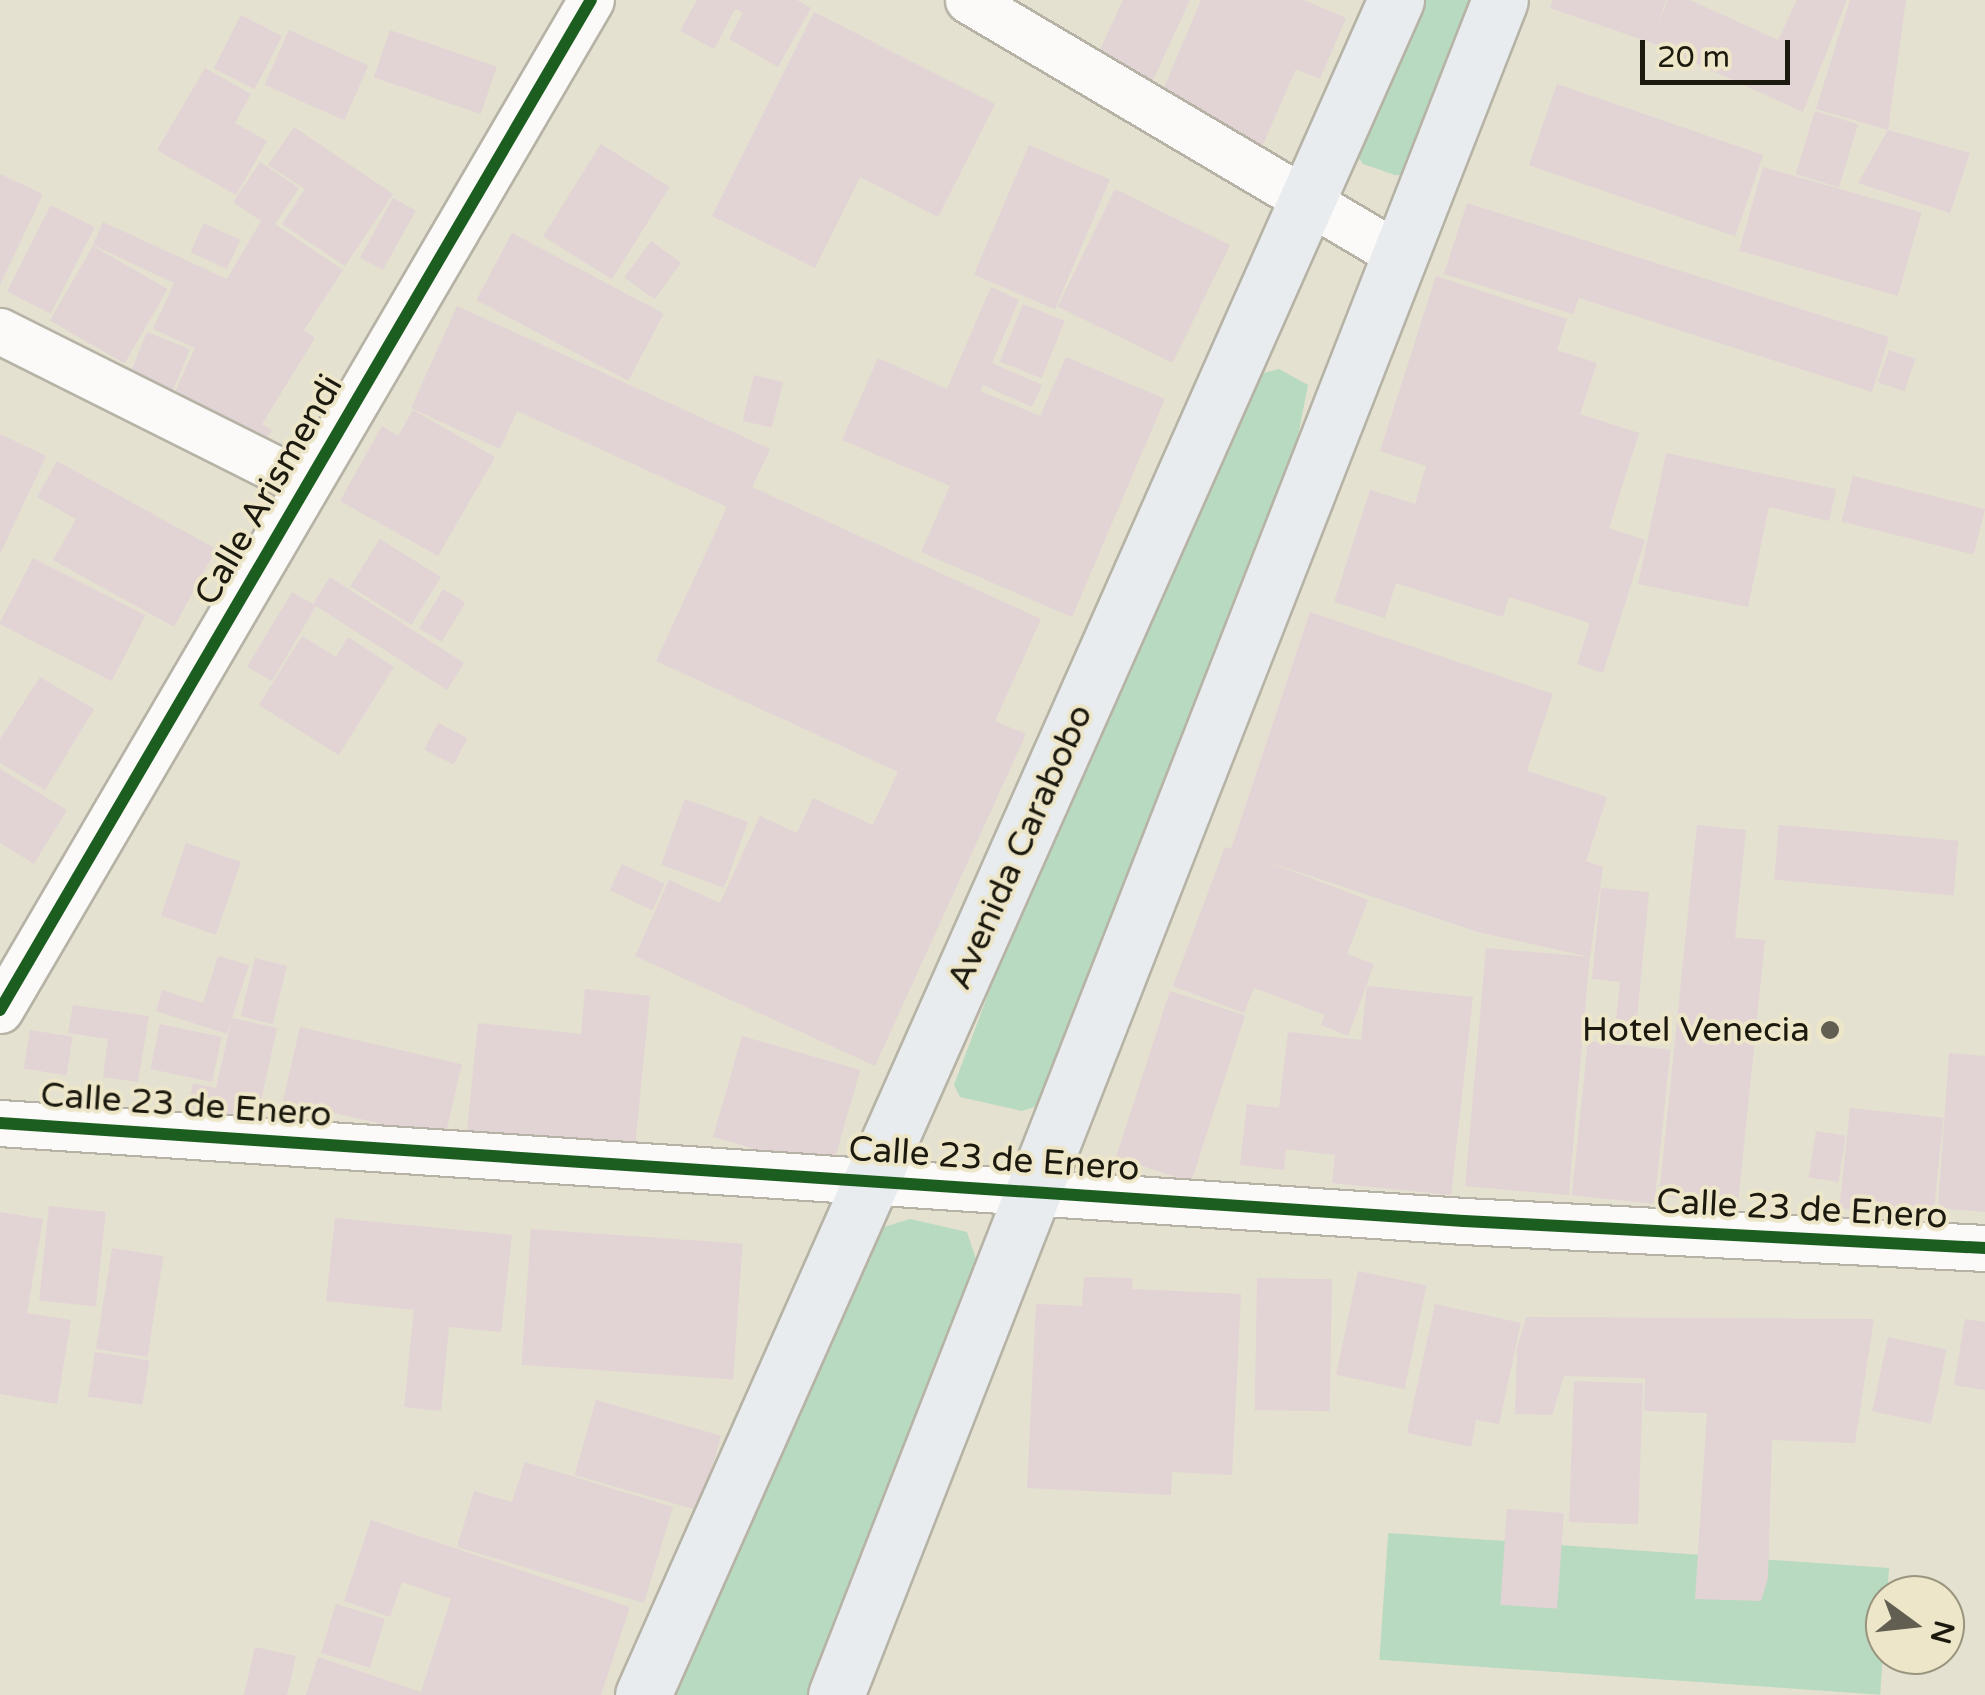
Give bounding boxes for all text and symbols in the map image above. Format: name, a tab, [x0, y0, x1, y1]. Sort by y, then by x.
scale bar	[1645, 20, 1795, 82]
text: 20 m	[1657, 39, 1730, 76]
street label: Calle Arismendi	[186, 367, 352, 613]
street label: Avenida Carabobo	[938, 698, 1102, 996]
place label: Hotel Venecia	[1582, 1009, 1810, 1051]
marker: Hotel Venecia	[1819, 1019, 1841, 1041]
street label: Calle 23 de Enero	[39, 1074, 333, 1136]
street label: Calle 23 de Enero	[847, 1128, 1141, 1190]
street label: Calle 23 de Enero	[1655, 1180, 1949, 1238]
north arrow	[1865, 1575, 1965, 1675]
text: N	[1923, 1617, 1961, 1647]

